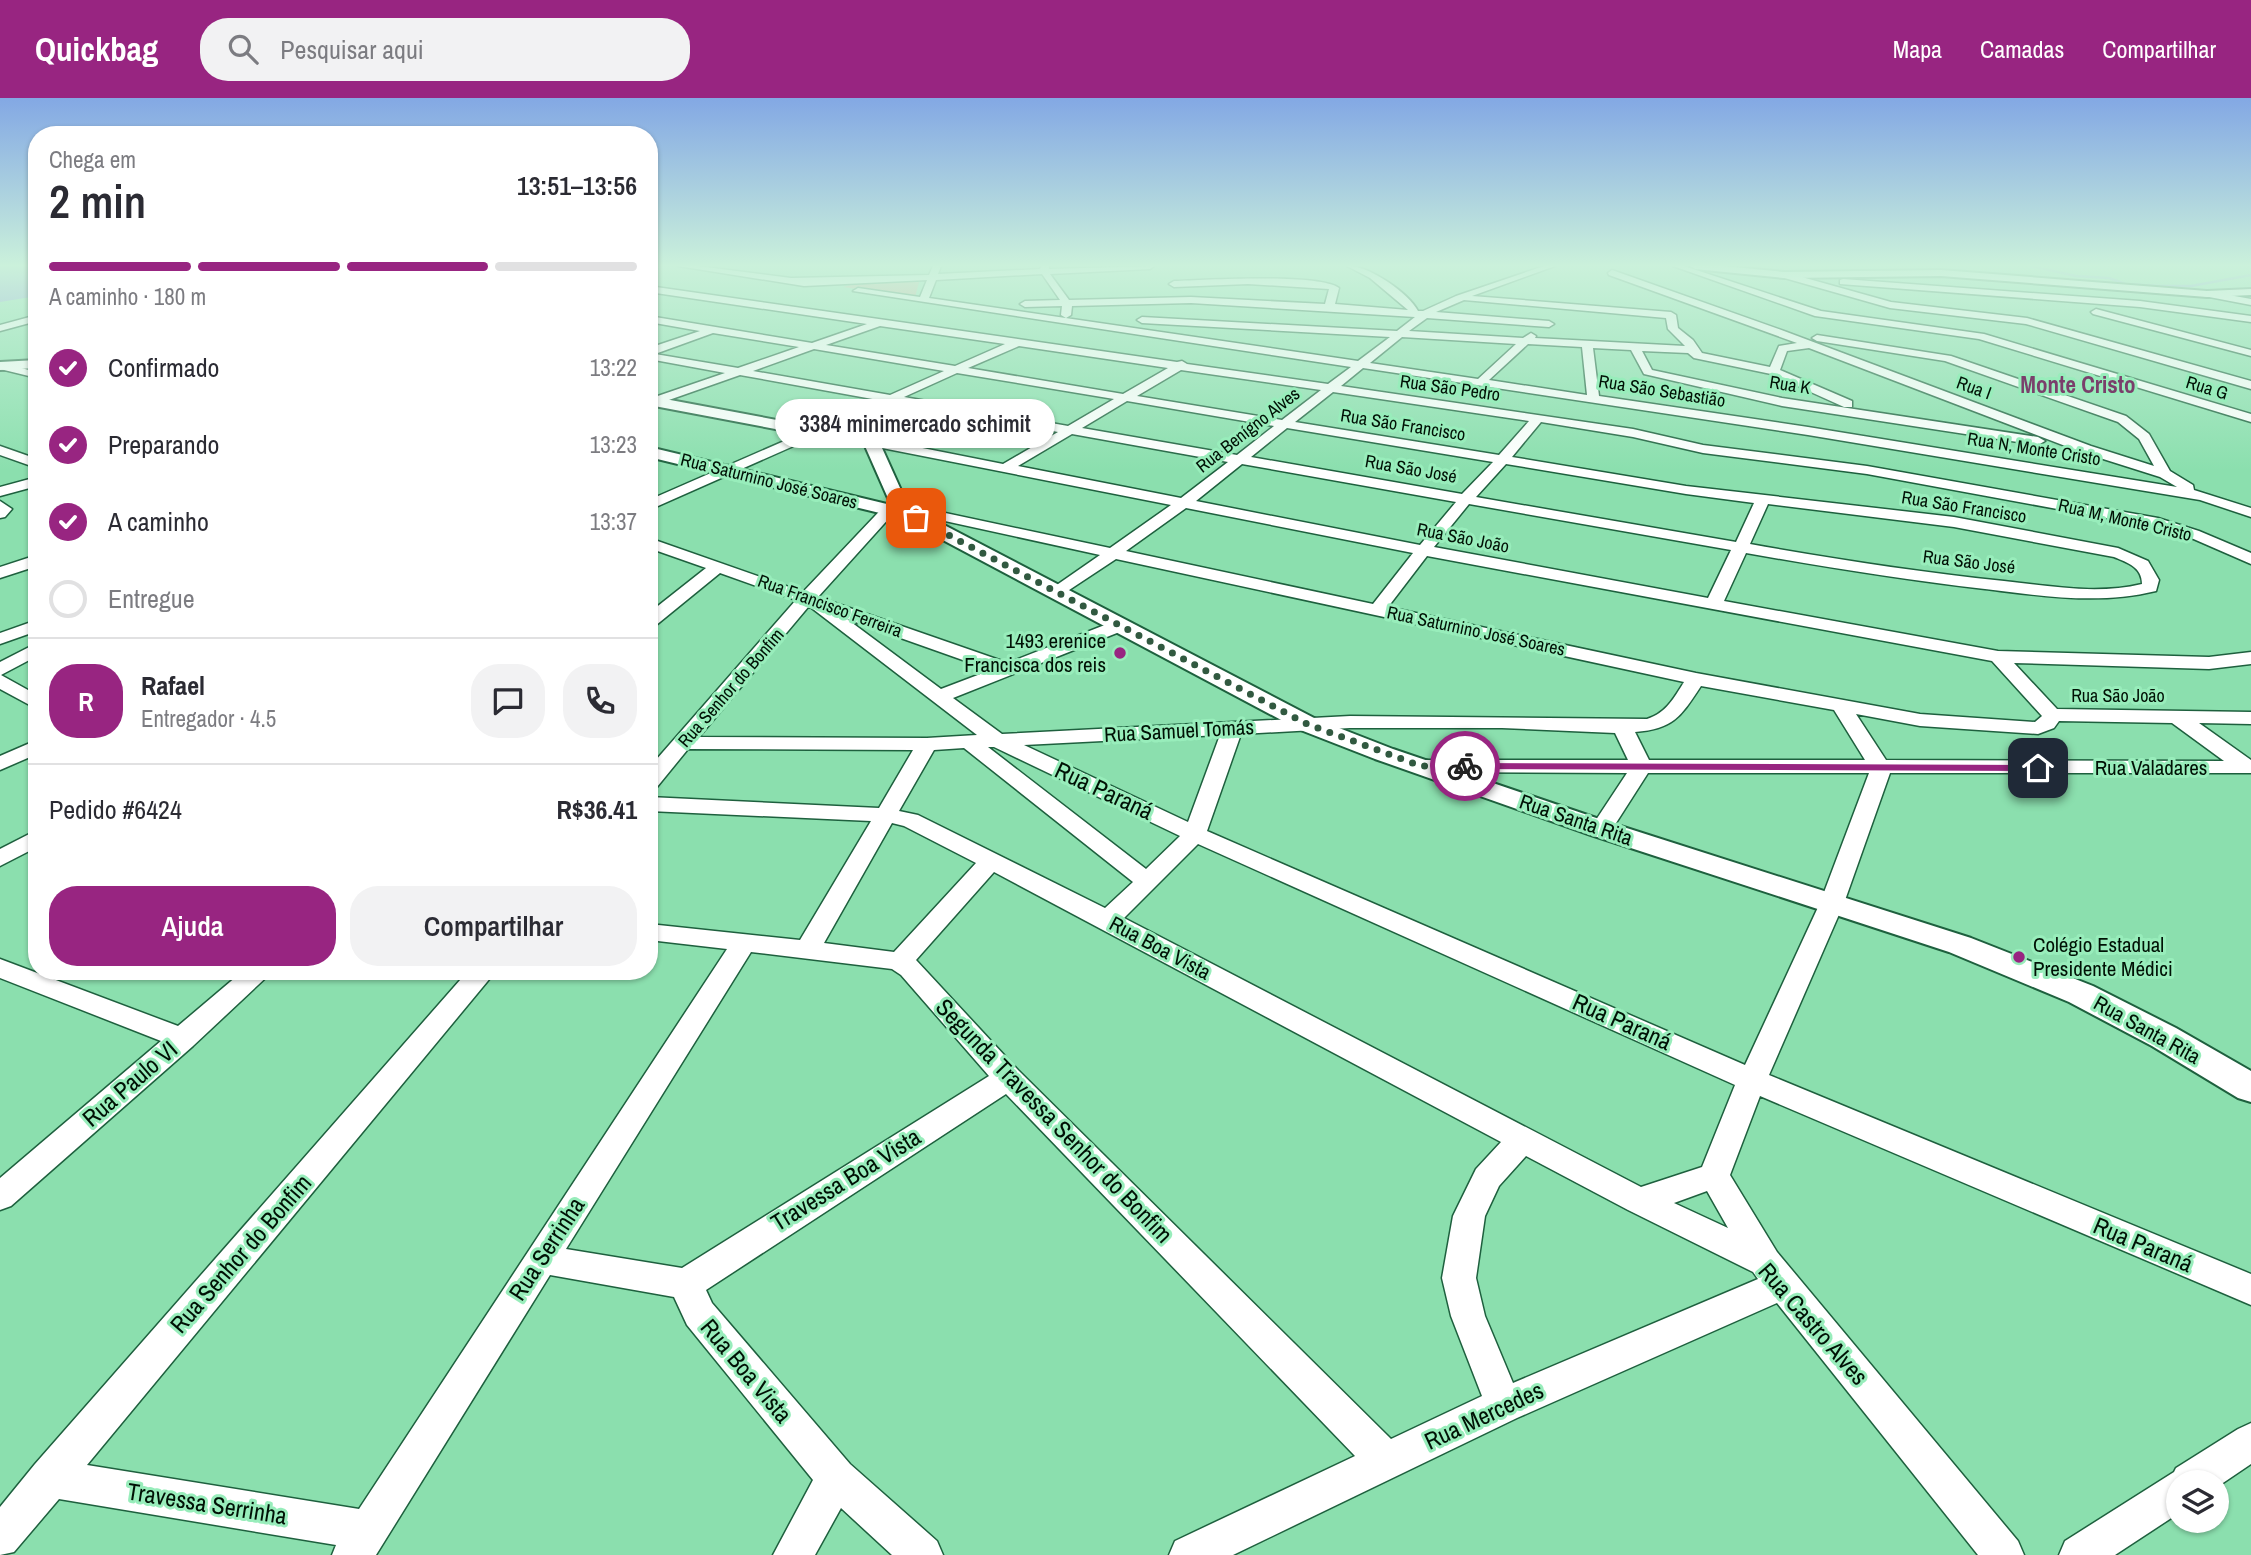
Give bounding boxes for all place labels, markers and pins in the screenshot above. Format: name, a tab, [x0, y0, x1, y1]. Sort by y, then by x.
callout: 3384 minimercado schimit	[776, 399, 1056, 448]
pin	[886, 488, 946, 548]
place label: 1493 erenice Francisca dos reis	[964, 626, 1106, 679]
marker: 1493 erenice Francisca dos reis	[1112, 645, 1128, 661]
pin	[2008, 738, 2068, 798]
place label: Colégio Estadual Presidente Médici	[2033, 930, 2173, 983]
marker: Colégio Estadual Presidente Médici	[2011, 949, 2027, 965]

